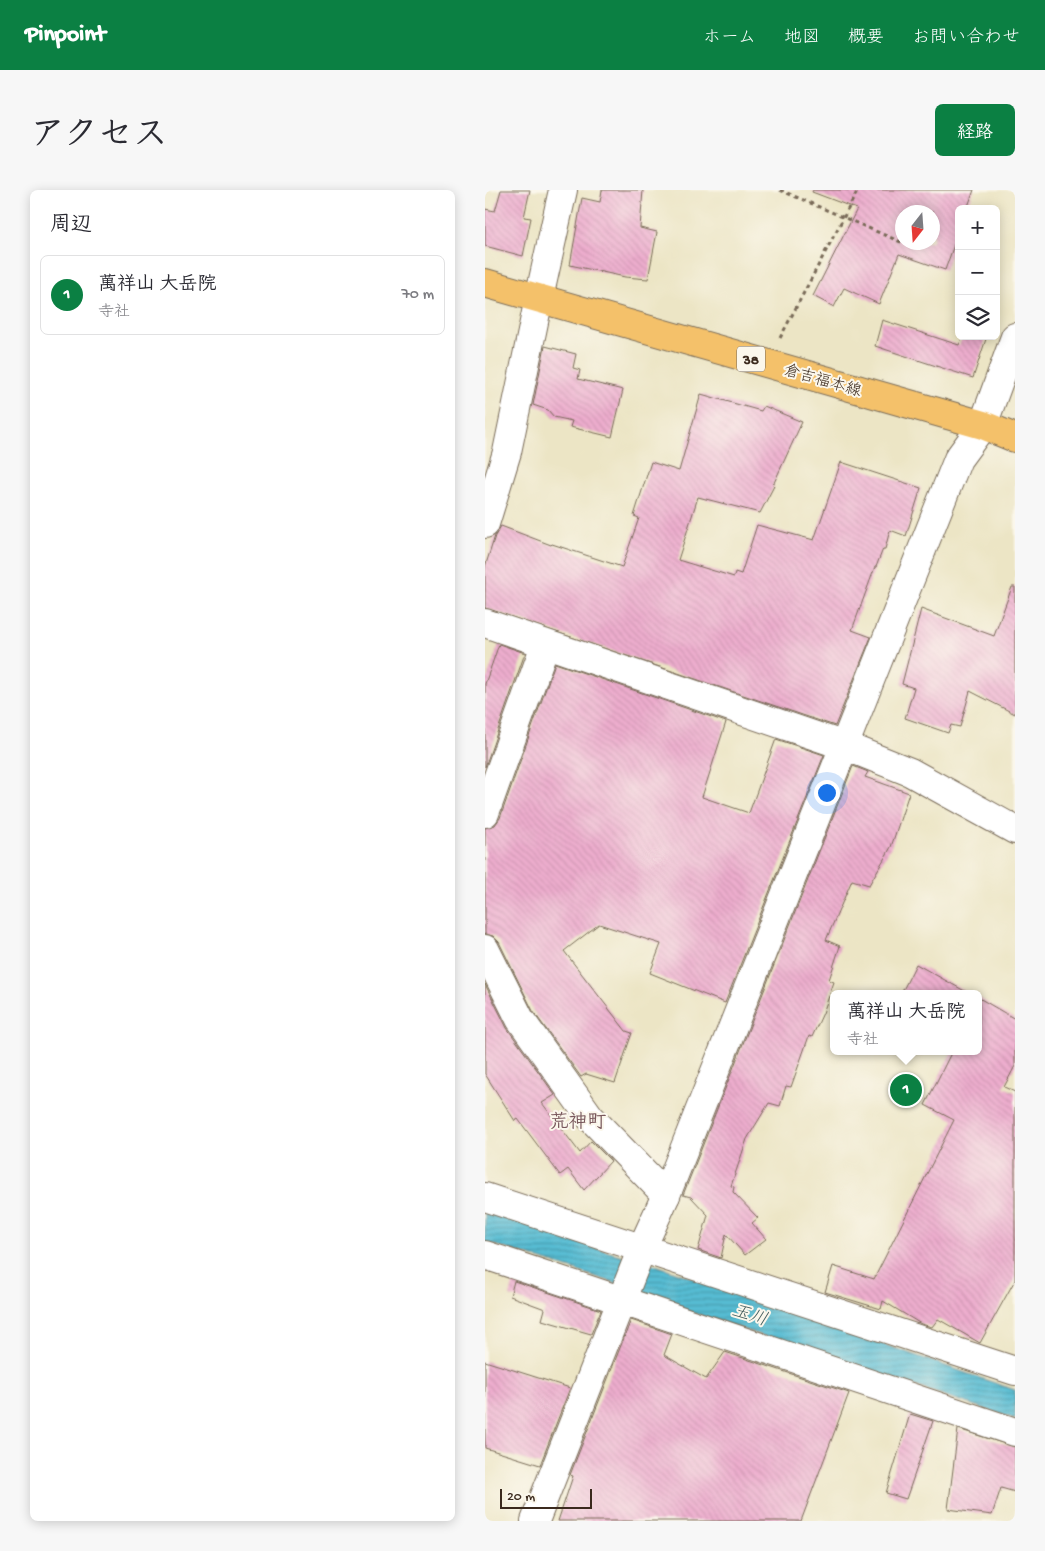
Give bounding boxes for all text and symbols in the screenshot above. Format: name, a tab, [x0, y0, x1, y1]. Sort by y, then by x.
text: Pinpoint	[25, 21, 106, 50]
text: ホーム	[703, 28, 756, 49]
text: 地図	[784, 28, 820, 49]
text: 概要	[848, 28, 884, 49]
text: お問い合わせ	[912, 28, 1020, 49]
button: 経路	[935, 104, 1015, 156]
text: アクセス	[30, 117, 168, 158]
north arrow	[895, 205, 940, 250]
map controls	[955, 205, 1000, 340]
button: +	[955, 205, 1000, 250]
text: 周辺	[50, 214, 92, 239]
button: −	[955, 250, 1000, 295]
text: 萬祥山 大岳院	[98, 274, 217, 297]
text: 1	[64, 286, 70, 305]
text: 70 m	[401, 286, 434, 305]
button: layers	[955, 295, 1000, 340]
text: 寺社	[98, 304, 130, 323]
road number: 38	[737, 346, 765, 372]
street label: 倉吉福本線	[781, 360, 864, 403]
your location	[814, 780, 840, 806]
popup	[830, 990, 982, 1055]
text: 萬祥山 大岳院	[847, 1002, 965, 1025]
text: 寺社	[847, 1032, 879, 1051]
pin: 1	[890, 1071, 922, 1109]
district label: 荒神町	[549, 1111, 607, 1135]
water label: 玉川	[729, 1301, 770, 1332]
scale bar	[500, 1486, 593, 1509]
text: 20 m	[507, 1489, 535, 1506]

